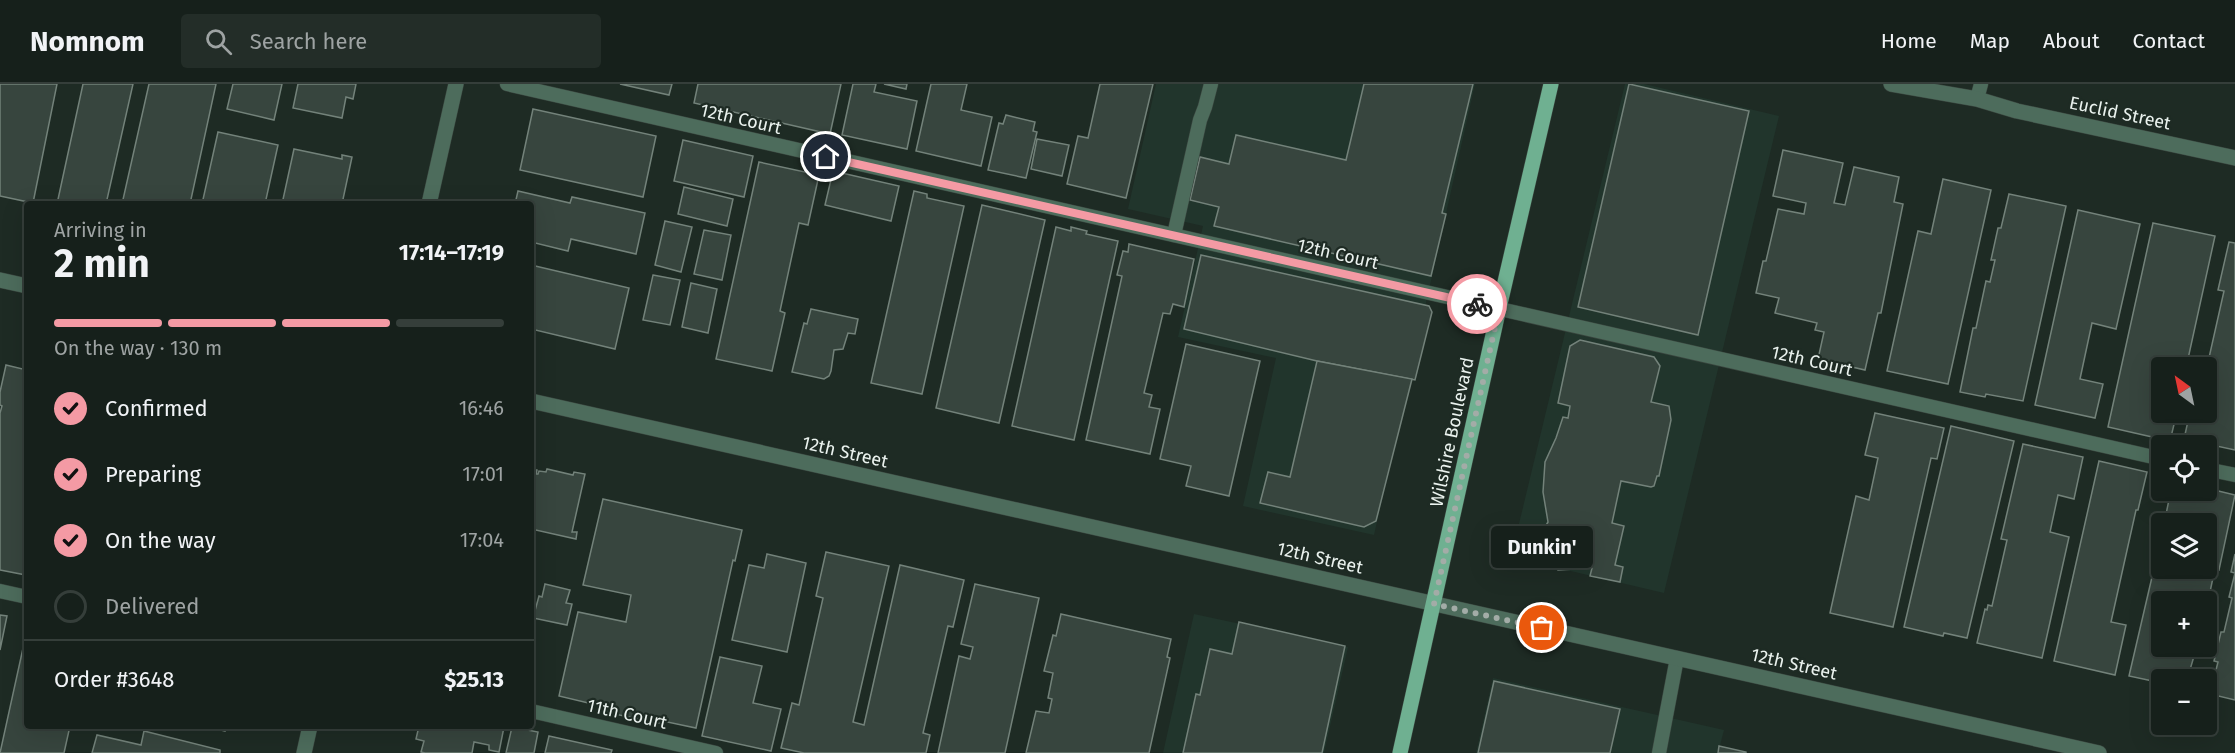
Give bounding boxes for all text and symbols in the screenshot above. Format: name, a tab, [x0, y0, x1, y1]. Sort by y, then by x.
search box	[181, 14, 601, 68]
text: Nomnom	[30, 25, 145, 58]
icon: search	[202, 25, 235, 58]
text: Search here	[250, 28, 367, 55]
text: Home	[1881, 28, 1937, 54]
text: Map	[1970, 28, 2010, 54]
text: About	[2043, 28, 2100, 54]
text: Contact	[2133, 28, 2205, 54]
street label: Euclid Street	[2067, 92, 2173, 135]
street label: 12th Court	[698, 99, 784, 139]
pin	[800, 131, 851, 182]
icon: home	[809, 140, 842, 173]
text: Arriving in	[54, 218, 147, 242]
street label: 12th Court	[1295, 234, 1381, 274]
text: 17:14–17:19	[399, 239, 504, 266]
text: 2 min	[54, 241, 150, 287]
courier	[1447, 274, 1507, 334]
icon: bike	[1461, 288, 1494, 321]
text: On the way · 130 m	[54, 336, 222, 360]
street label: 12th Court	[1769, 341, 1855, 381]
street label: Wilshire Boulevard	[1425, 355, 1479, 509]
north arrow	[2151, 357, 2217, 423]
map controls	[2151, 357, 2217, 735]
icon: check	[54, 392, 87, 425]
text: Confirmed	[105, 395, 208, 422]
text: 16:46	[459, 396, 504, 420]
street label: 12th Street	[800, 431, 891, 473]
button: locate	[2151, 435, 2217, 501]
icon: check	[54, 458, 87, 491]
text: Preparing	[105, 461, 201, 488]
text: 17:01	[462, 462, 504, 486]
button: layers	[2151, 513, 2217, 579]
icon: check	[54, 524, 87, 557]
callout: Dunkin'	[1491, 526, 1593, 568]
text: On the way	[105, 527, 216, 554]
text: 17:04	[460, 528, 504, 552]
text: Dunkin'	[1508, 535, 1576, 559]
street label: 12th Street	[1275, 537, 1366, 579]
button: +	[2151, 591, 2217, 657]
text: Delivered	[105, 593, 200, 620]
pin	[1516, 602, 1567, 653]
icon: bag	[1525, 611, 1558, 644]
street label: 12th Street	[1749, 643, 1840, 685]
text: Order #3648	[54, 666, 174, 693]
text: $25.13	[444, 666, 504, 693]
button: −	[2151, 669, 2217, 735]
street label: 11th Court	[585, 694, 670, 734]

